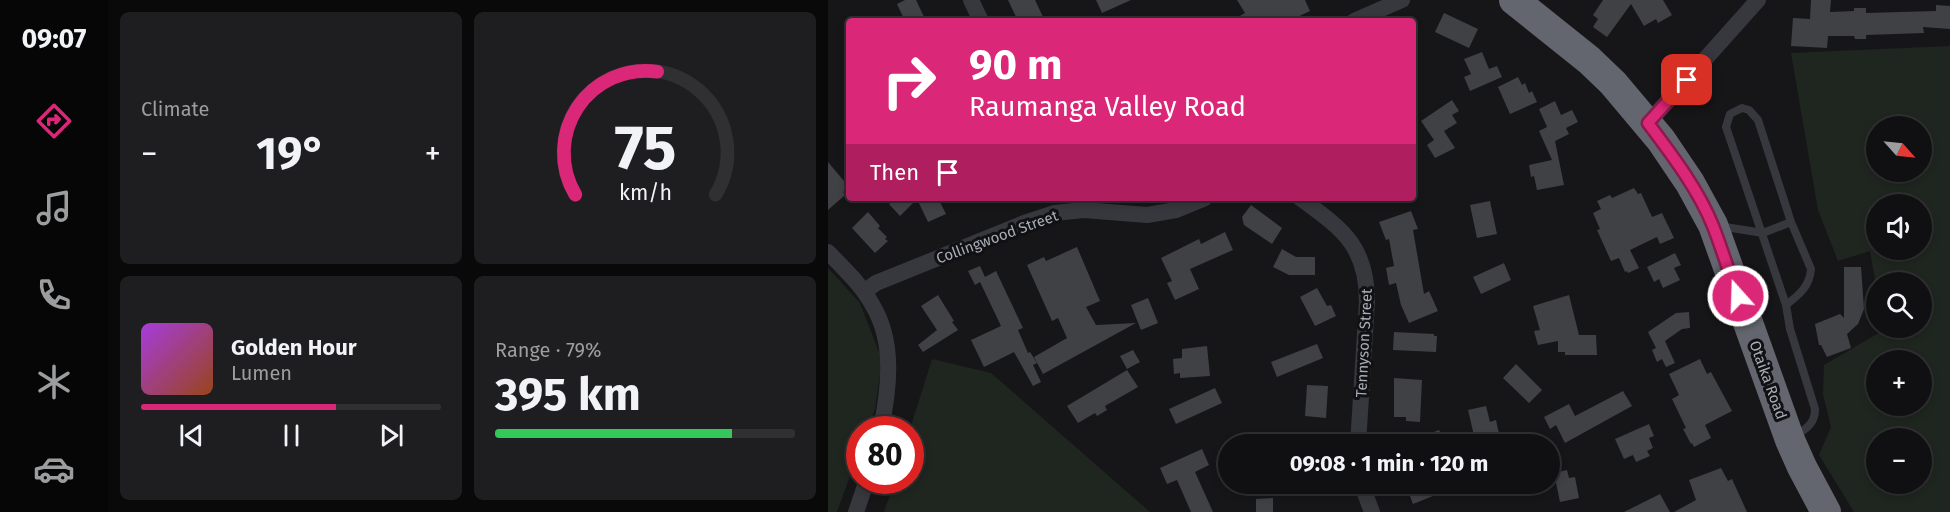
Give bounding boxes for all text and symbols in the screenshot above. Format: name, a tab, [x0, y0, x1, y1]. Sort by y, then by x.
text: 09:07	[21, 23, 87, 55]
text: 90 m	[969, 40, 1063, 90]
icon: right	[870, 42, 948, 120]
pin	[1661, 54, 1712, 105]
icon: arrive	[1670, 63, 1703, 96]
text: Raumanga Valley Road	[969, 91, 1246, 123]
text: Climate	[141, 97, 209, 121]
icon: directions	[33, 100, 75, 142]
text: 75	[614, 111, 676, 186]
north arrow	[1866, 116, 1932, 182]
map controls	[1866, 116, 1932, 494]
text: 19°	[256, 127, 326, 181]
text: −	[141, 134, 158, 174]
text: +	[425, 134, 441, 174]
icon: arrive	[931, 156, 964, 189]
text: Then	[870, 159, 919, 186]
text: km/h	[618, 180, 672, 206]
icon: music	[33, 187, 75, 229]
button: sound	[1866, 194, 1932, 260]
street label: Collingwood Street	[934, 206, 1061, 267]
position arrow	[1706, 264, 1770, 328]
button: search	[1866, 272, 1932, 338]
icon: phone	[33, 274, 75, 316]
street label: Tennyson Street	[1352, 287, 1376, 398]
text: Golden Hour	[231, 334, 357, 361]
text: Range · 79%	[495, 338, 601, 362]
street label: Otaika Road	[1745, 338, 1791, 422]
button: +	[1866, 350, 1932, 416]
icon: climate	[33, 361, 75, 403]
text: Lumen	[231, 361, 292, 385]
text: 395 km	[495, 368, 641, 422]
speed limit sign: 80	[846, 416, 924, 494]
icon: previous	[175, 419, 208, 452]
icon: pause	[275, 419, 308, 452]
icon: next	[375, 419, 408, 452]
button: −	[1866, 428, 1932, 494]
icon: car	[33, 448, 75, 490]
text: 09:08 · 1 min · 120 m	[1290, 450, 1488, 477]

